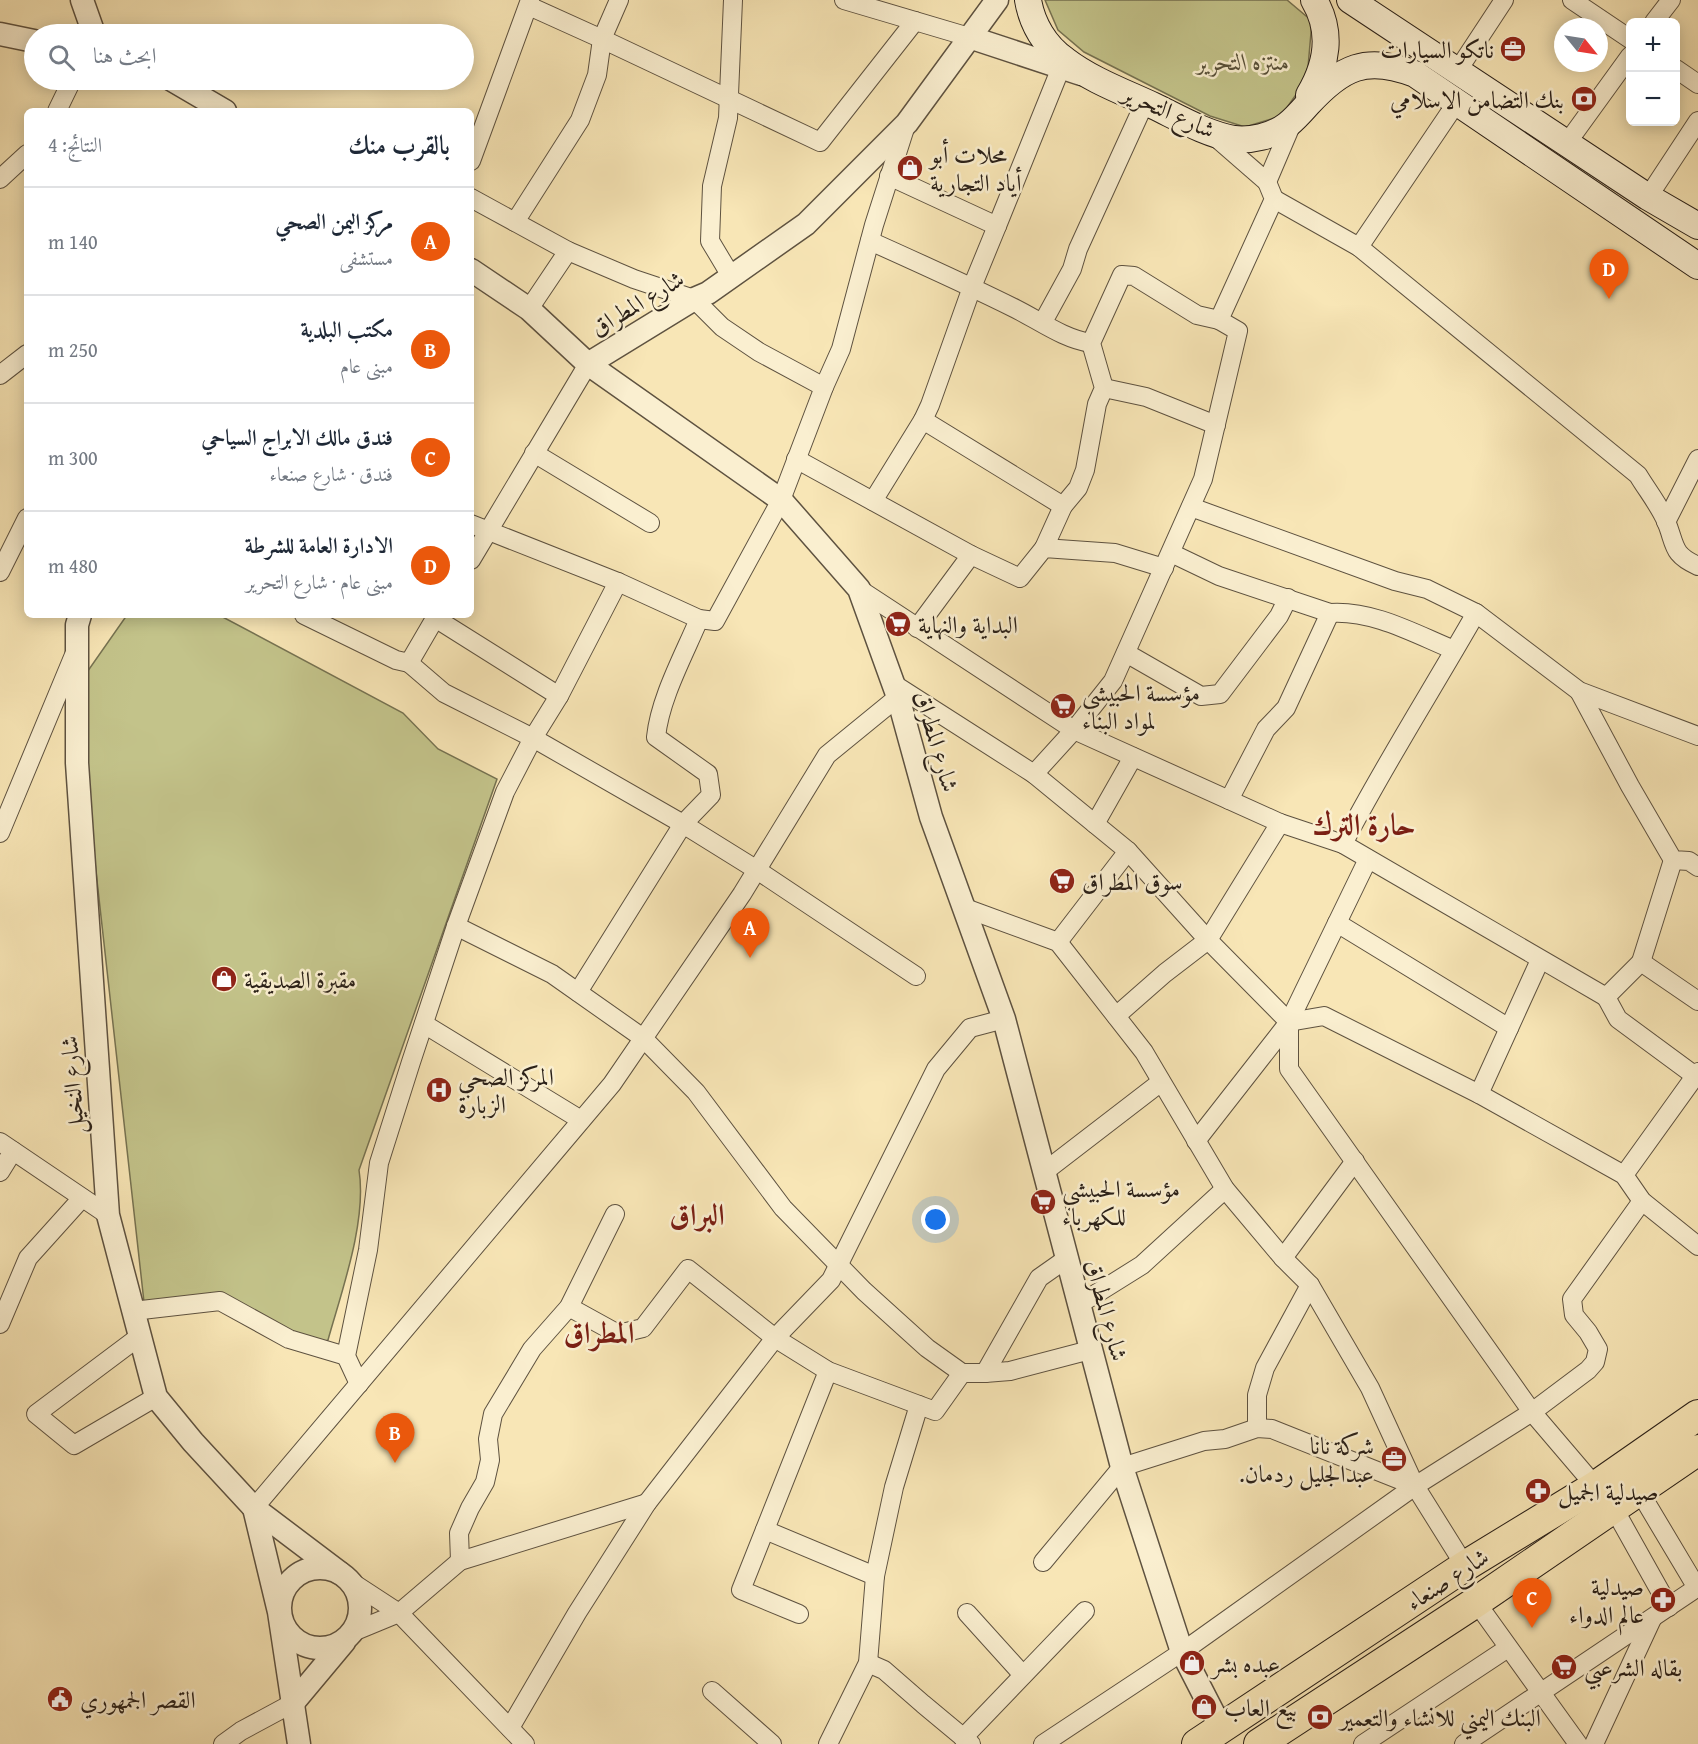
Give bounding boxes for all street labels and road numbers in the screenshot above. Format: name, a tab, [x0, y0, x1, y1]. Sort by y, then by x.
street label: شارع التحرير	[1113, 74, 1221, 150]
street label: شارع المطراق	[583, 261, 692, 347]
street label: شارع المطراق	[903, 686, 968, 797]
street label: شارع النخيل	[51, 1035, 96, 1135]
street label: شارع المطراق	[1074, 1255, 1137, 1365]
street label: شارع صنعاء	[1398, 1539, 1497, 1622]

